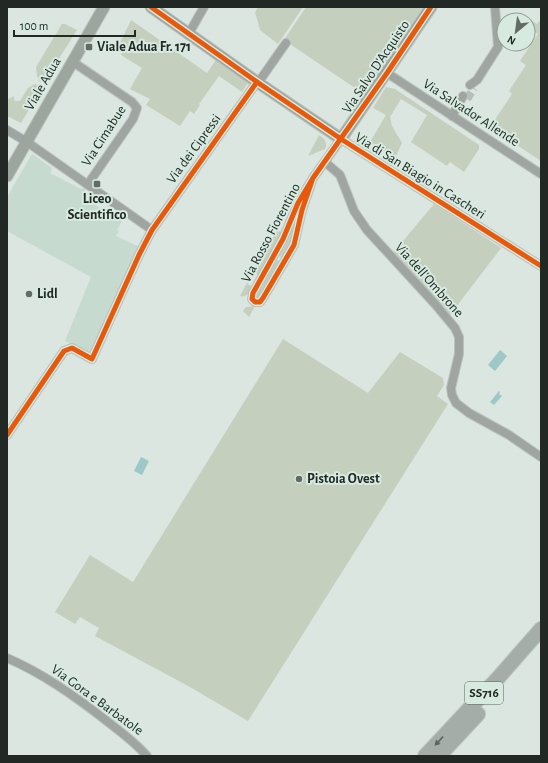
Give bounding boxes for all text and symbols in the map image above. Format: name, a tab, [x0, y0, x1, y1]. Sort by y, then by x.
scale bar	[14, 12, 135, 38]
north arrow	[496, 12, 536, 52]
street label: Via Salvo D'Acquisto	[340, 18, 412, 116]
text: 100 m	[20, 20, 48, 32]
text: N	[505, 34, 517, 47]
place label: Viale Adua Fr. 171	[97, 40, 191, 54]
marker: Viale Adua Fr. 171	[84, 42, 94, 52]
street label: Viale Adua	[22, 55, 64, 113]
street label: Via Salvador Allende	[420, 77, 522, 149]
street label: Via Cimabue	[79, 103, 129, 169]
street label: Via dei Cipressi	[164, 112, 224, 186]
street label: Via di San Biagio in Cascheri	[352, 130, 488, 222]
marker: Liceo Scientifico	[92, 179, 102, 189]
street label: Via Rosso Fiorentino	[239, 181, 303, 285]
place label: Liceo Scientifico	[68, 192, 127, 222]
street label: Via dell'Ombrone	[392, 240, 466, 320]
place label: Lidl	[37, 287, 58, 301]
marker: Lidl	[24, 289, 34, 299]
place label: Pistoia Ovest	[307, 472, 380, 486]
marker: Pistoia Ovest	[294, 474, 304, 484]
street label: Via Gora e Barbatole	[48, 662, 146, 738]
road number: SS716	[465, 682, 503, 704]
one-way arrow	[434, 736, 444, 746]

